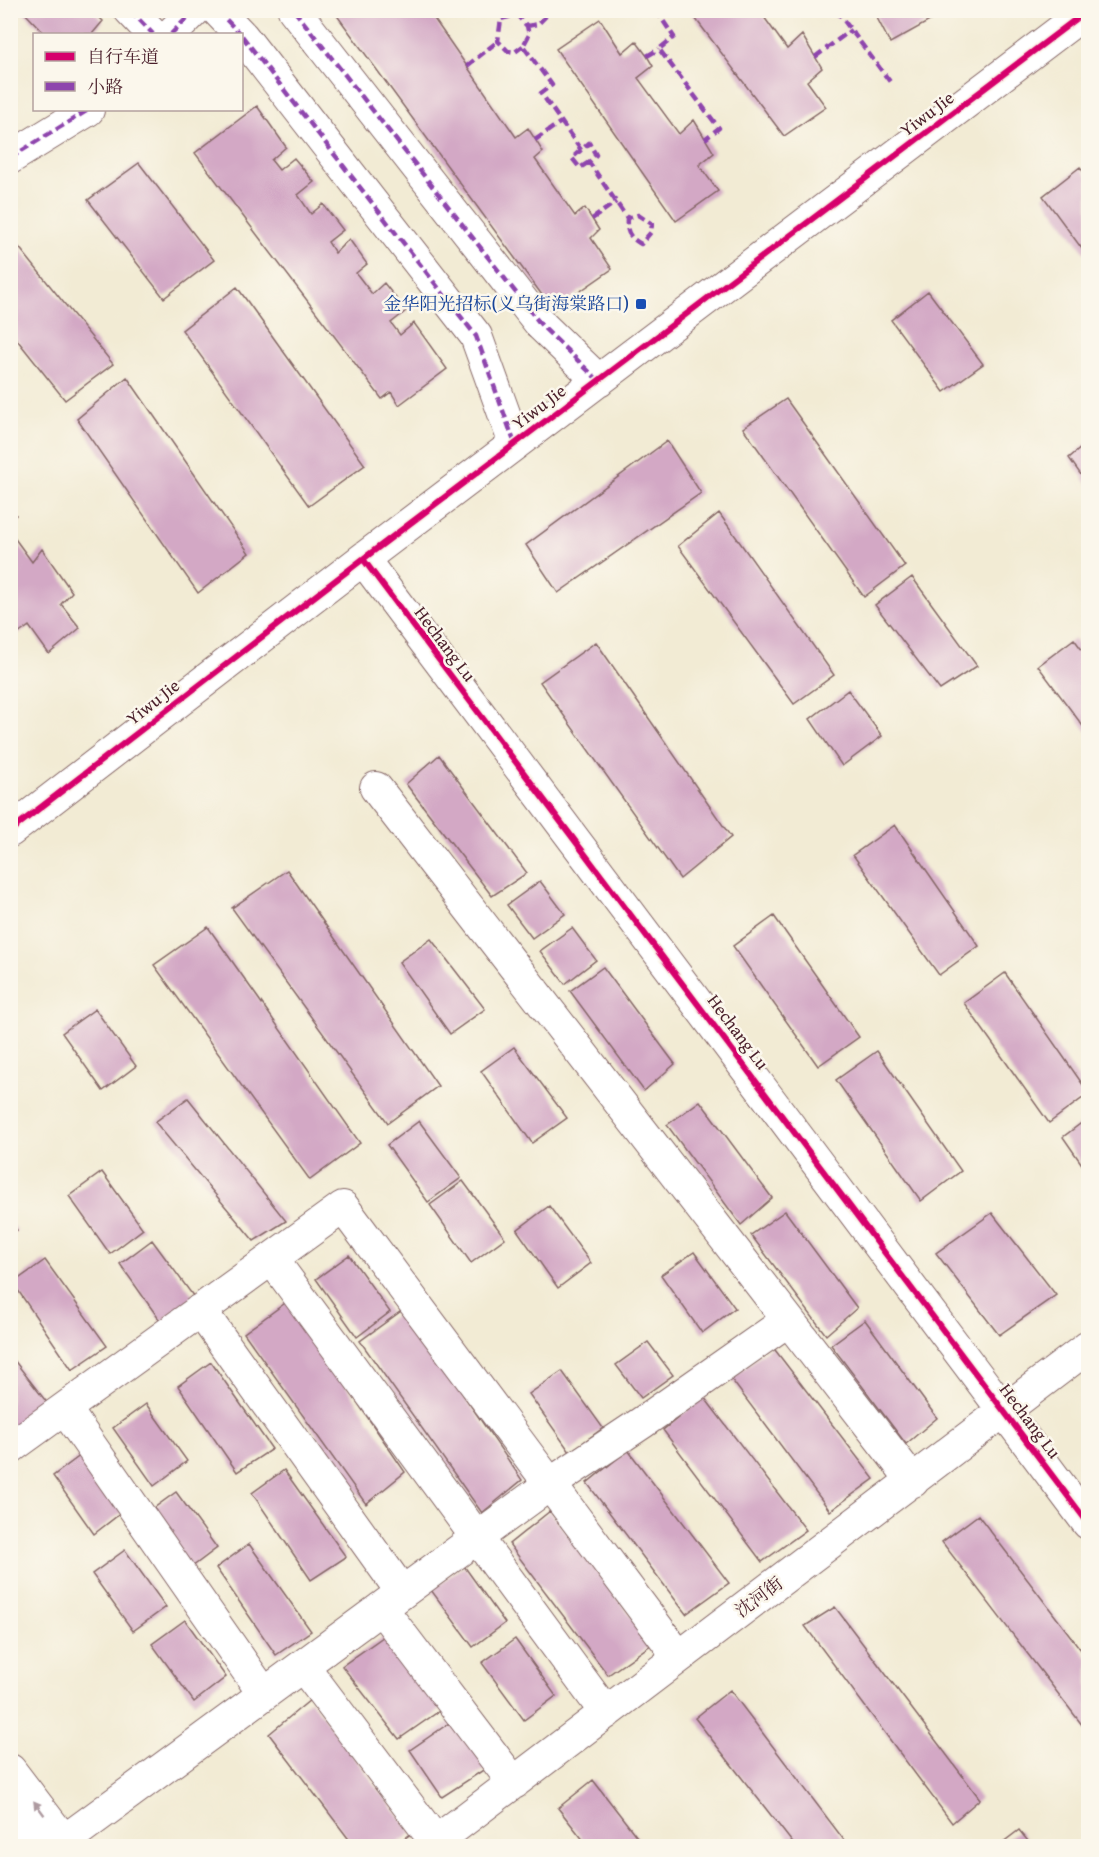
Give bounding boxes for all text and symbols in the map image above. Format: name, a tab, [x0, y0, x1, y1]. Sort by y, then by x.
legend	[33, 33, 243, 111]
text: 自行车道	[87, 43, 159, 70]
text: 小路	[87, 73, 123, 100]
street label: Yiwu Jie	[894, 84, 959, 143]
place label: 金华阳光招标(义乌街海棠路口)	[383, 290, 629, 317]
marker: 金华阳光招标(义乌街海棠路口)	[634, 297, 648, 311]
street label: Yiwu Jie	[506, 377, 571, 436]
street label: Hechang Lu	[408, 600, 483, 687]
street label: Yiwu Jie	[120, 672, 185, 731]
street label: Hechang Lu	[701, 988, 776, 1075]
street label: Hechang Lu	[993, 1377, 1068, 1464]
street label: 沈河街	[729, 1570, 788, 1624]
one-way arrow	[34, 1801, 46, 1816]

